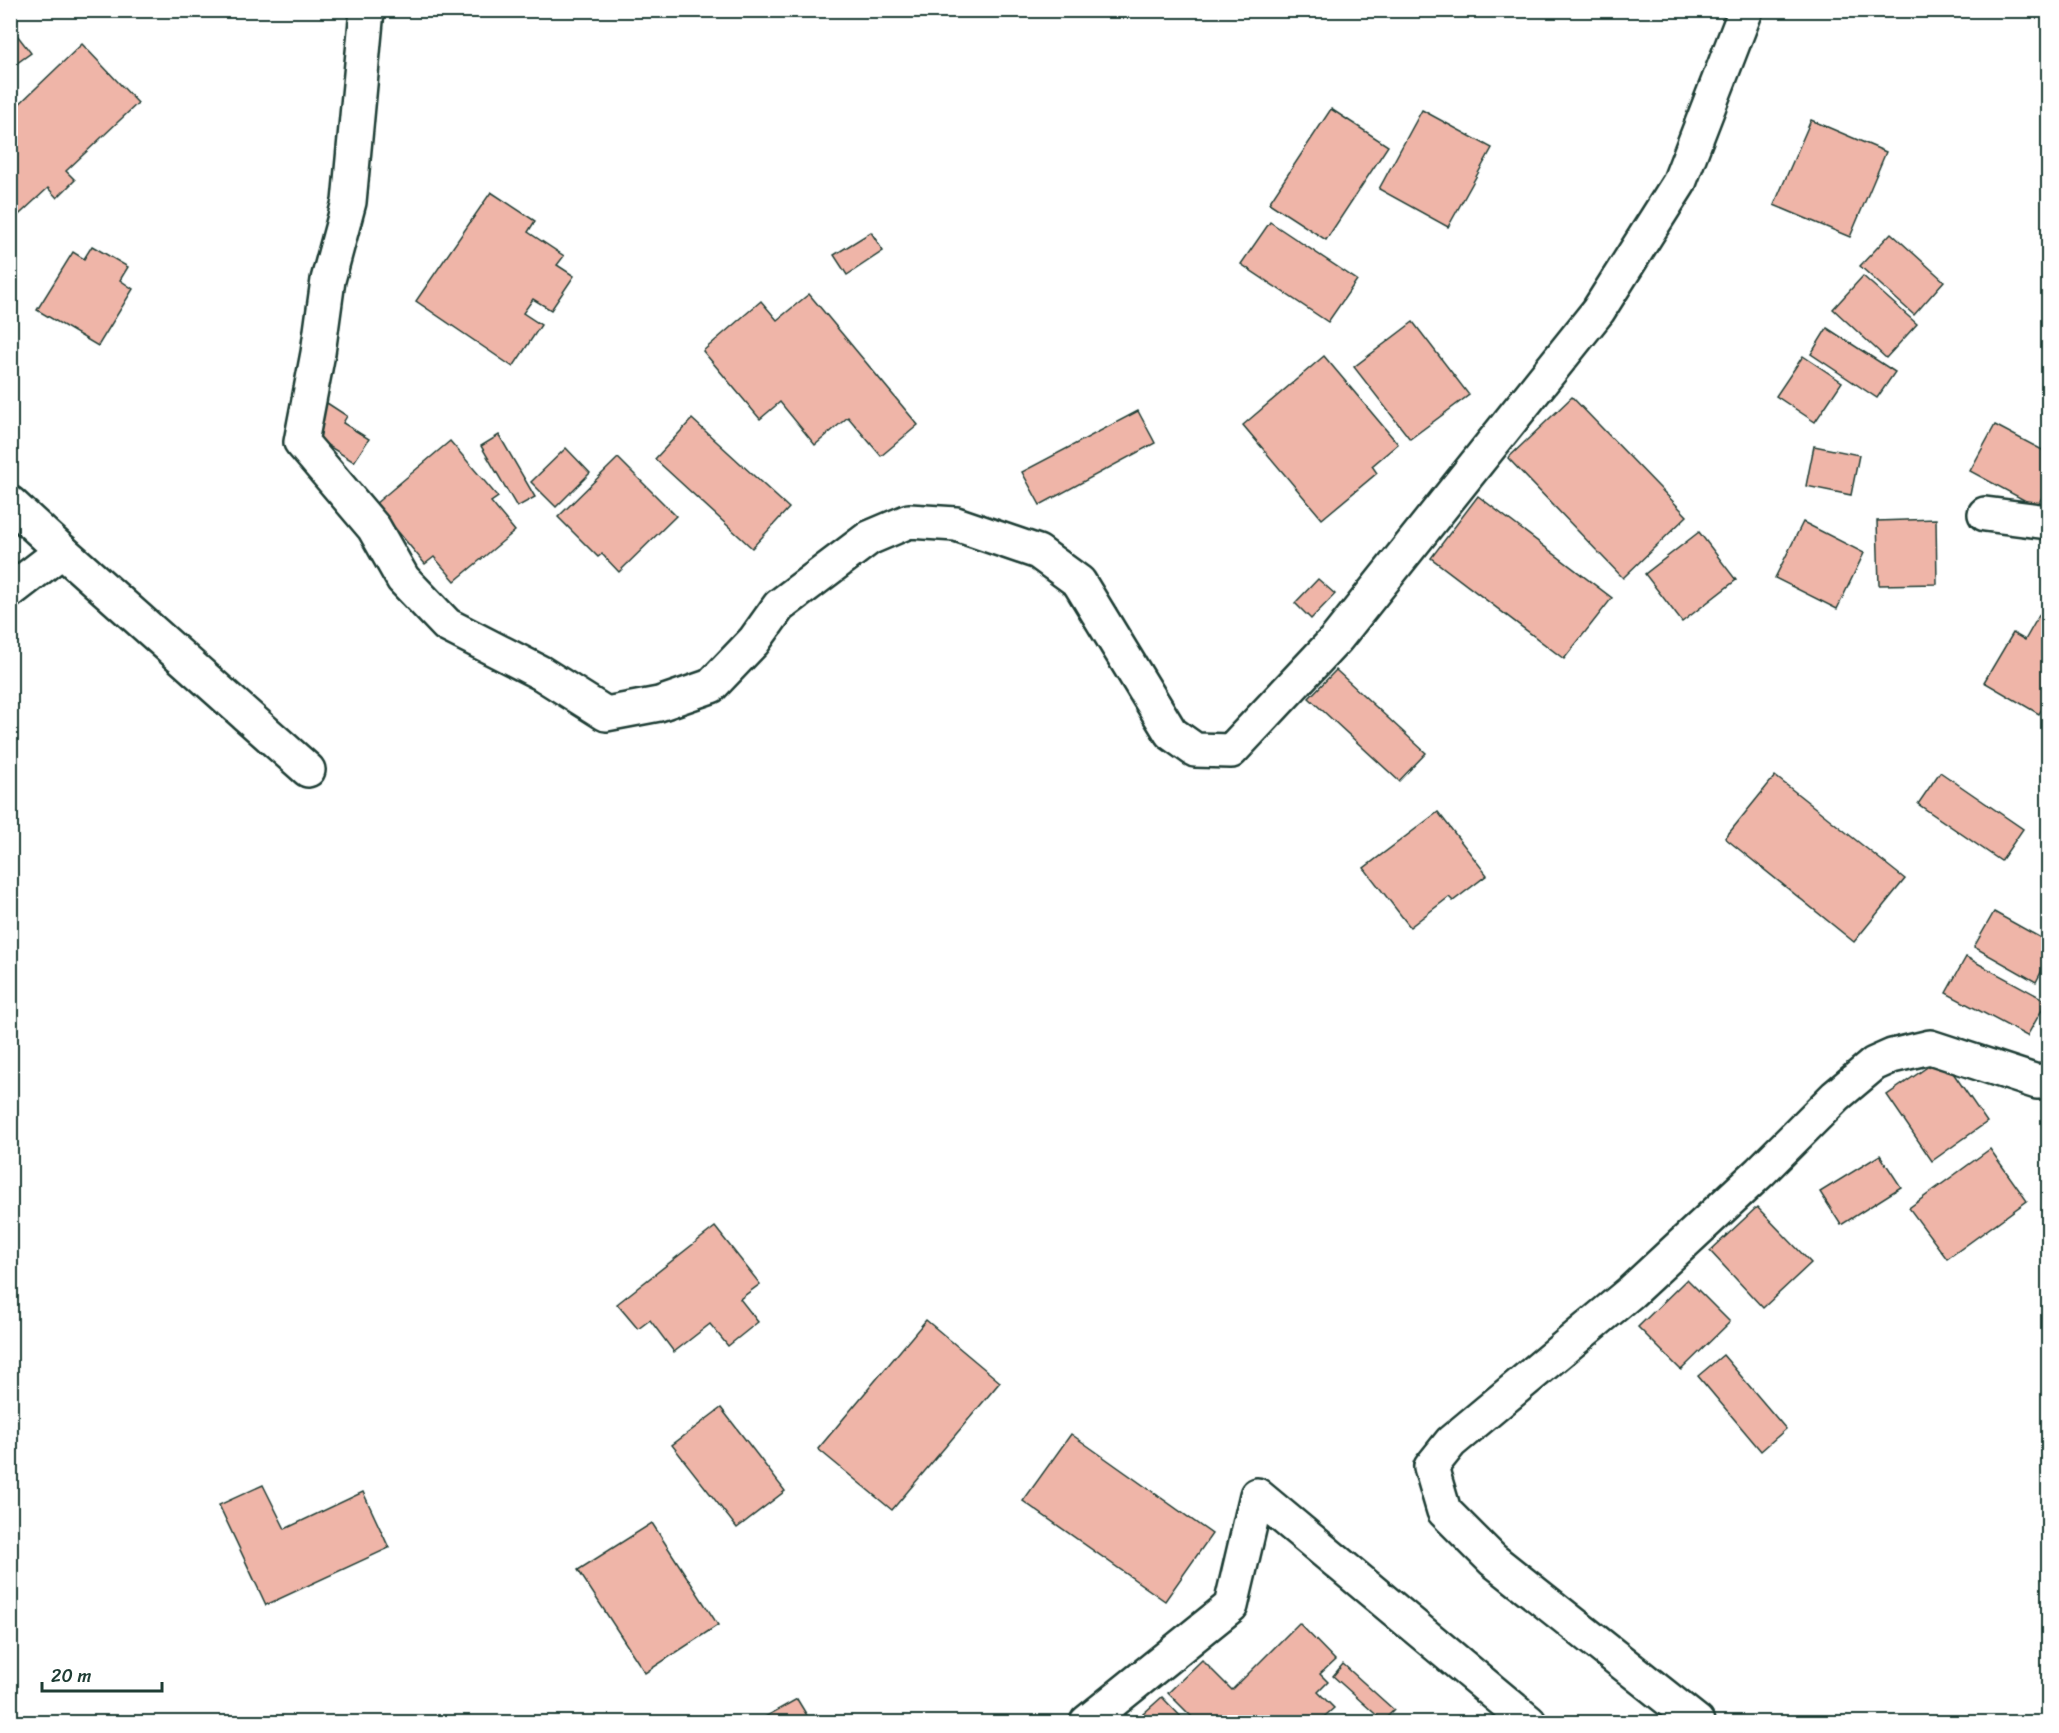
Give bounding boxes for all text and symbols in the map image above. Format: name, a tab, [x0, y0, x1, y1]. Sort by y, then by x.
scale bar	[42, 1655, 162, 1693]
text: 20 m	[51, 1660, 91, 1692]

